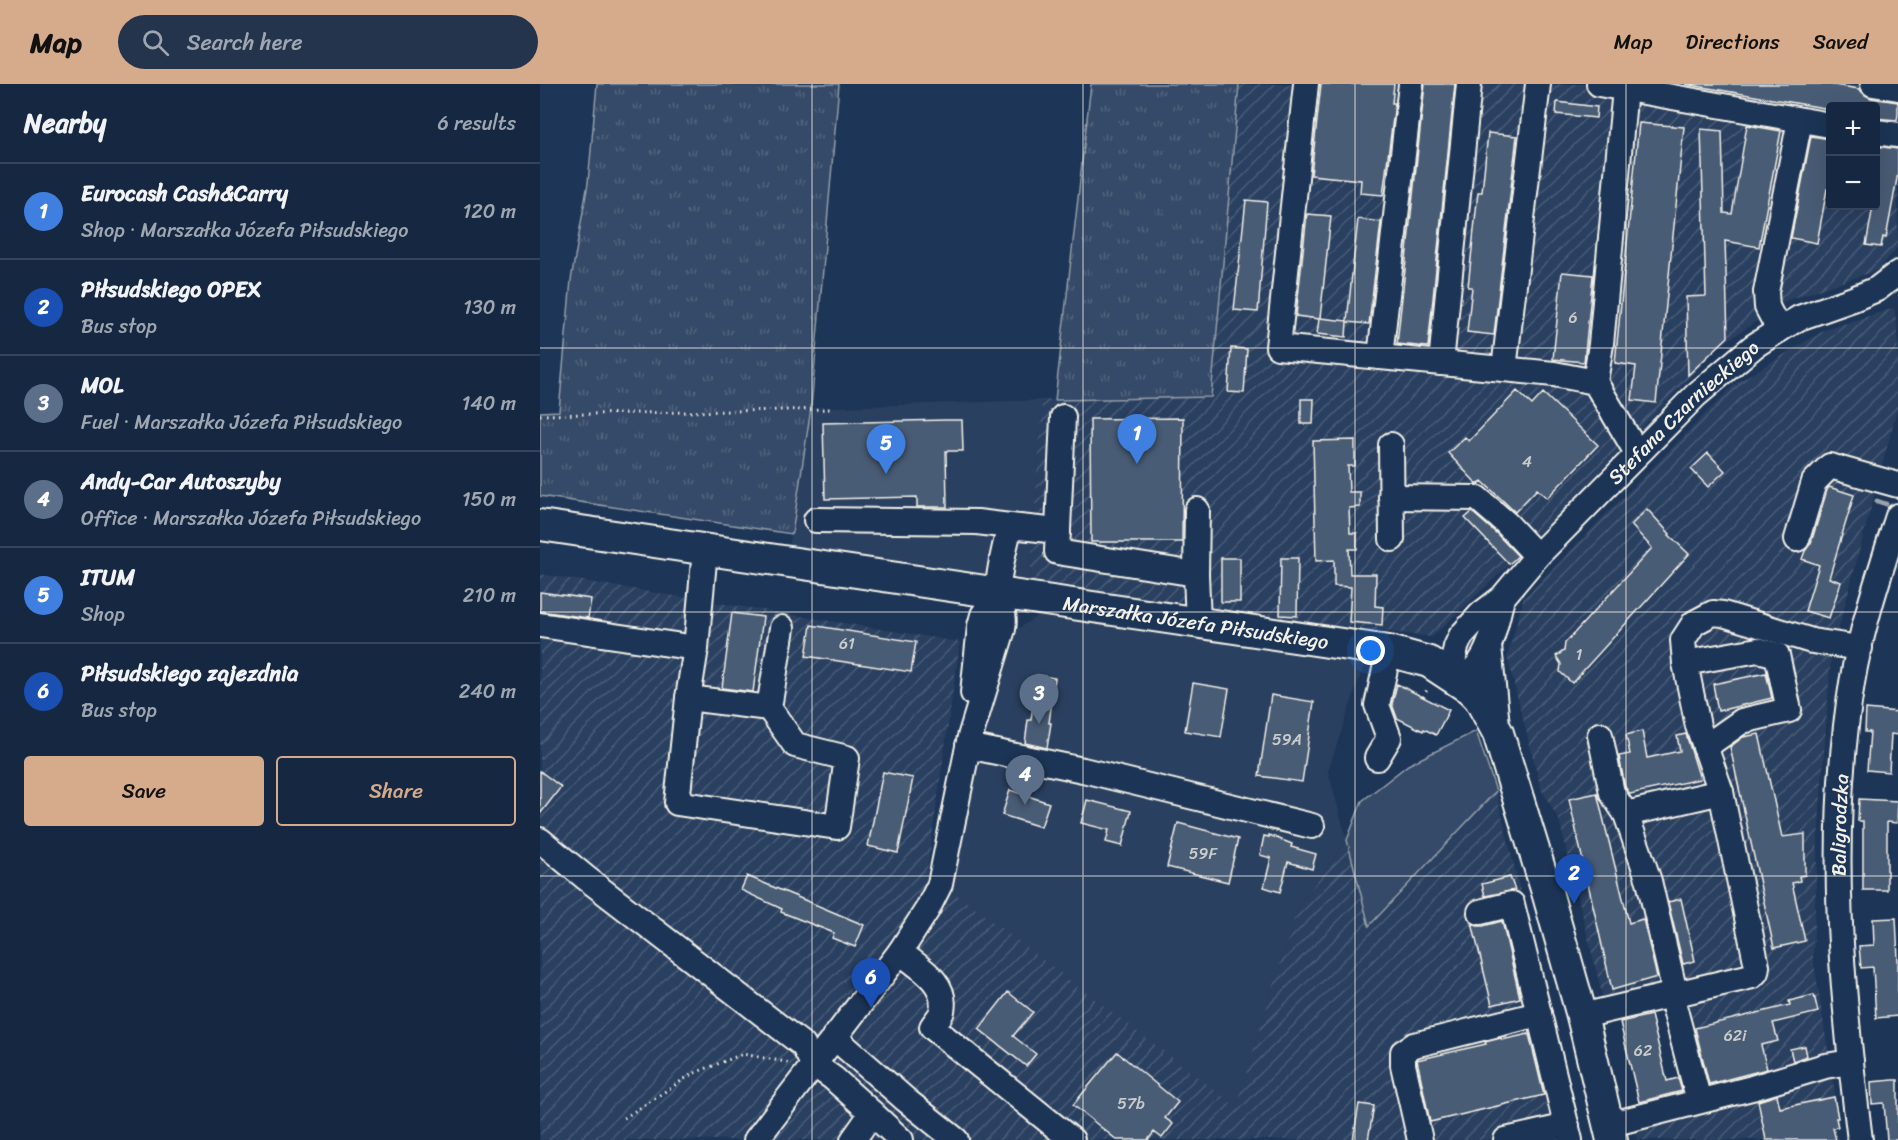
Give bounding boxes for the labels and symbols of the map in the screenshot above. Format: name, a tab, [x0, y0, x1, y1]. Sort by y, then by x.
house number: 6	[1568, 303, 1578, 332]
street label: Stefana Czarnieckiego	[1599, 331, 1768, 493]
pin: 1	[1118, 414, 1156, 464]
pin: 5	[866, 424, 906, 474]
house number: 4	[1522, 447, 1532, 476]
street label: Marszałka Józefa Piłsudskiego	[1061, 586, 1331, 660]
house number: 61	[839, 629, 855, 658]
your location	[1356, 636, 1385, 665]
house number: 1	[1576, 640, 1583, 669]
pin: 3	[1020, 674, 1058, 724]
house number: 59A	[1272, 725, 1302, 754]
pin: 4	[1006, 756, 1044, 805]
street label: Baligrodzka	[1822, 773, 1859, 877]
house number: 59F	[1189, 839, 1218, 868]
pin: 2	[1554, 854, 1594, 904]
pin: 6	[852, 958, 890, 1008]
house number: 62i	[1724, 1021, 1747, 1050]
house number: 62	[1634, 1036, 1652, 1065]
house number: 57b	[1117, 1089, 1145, 1118]

